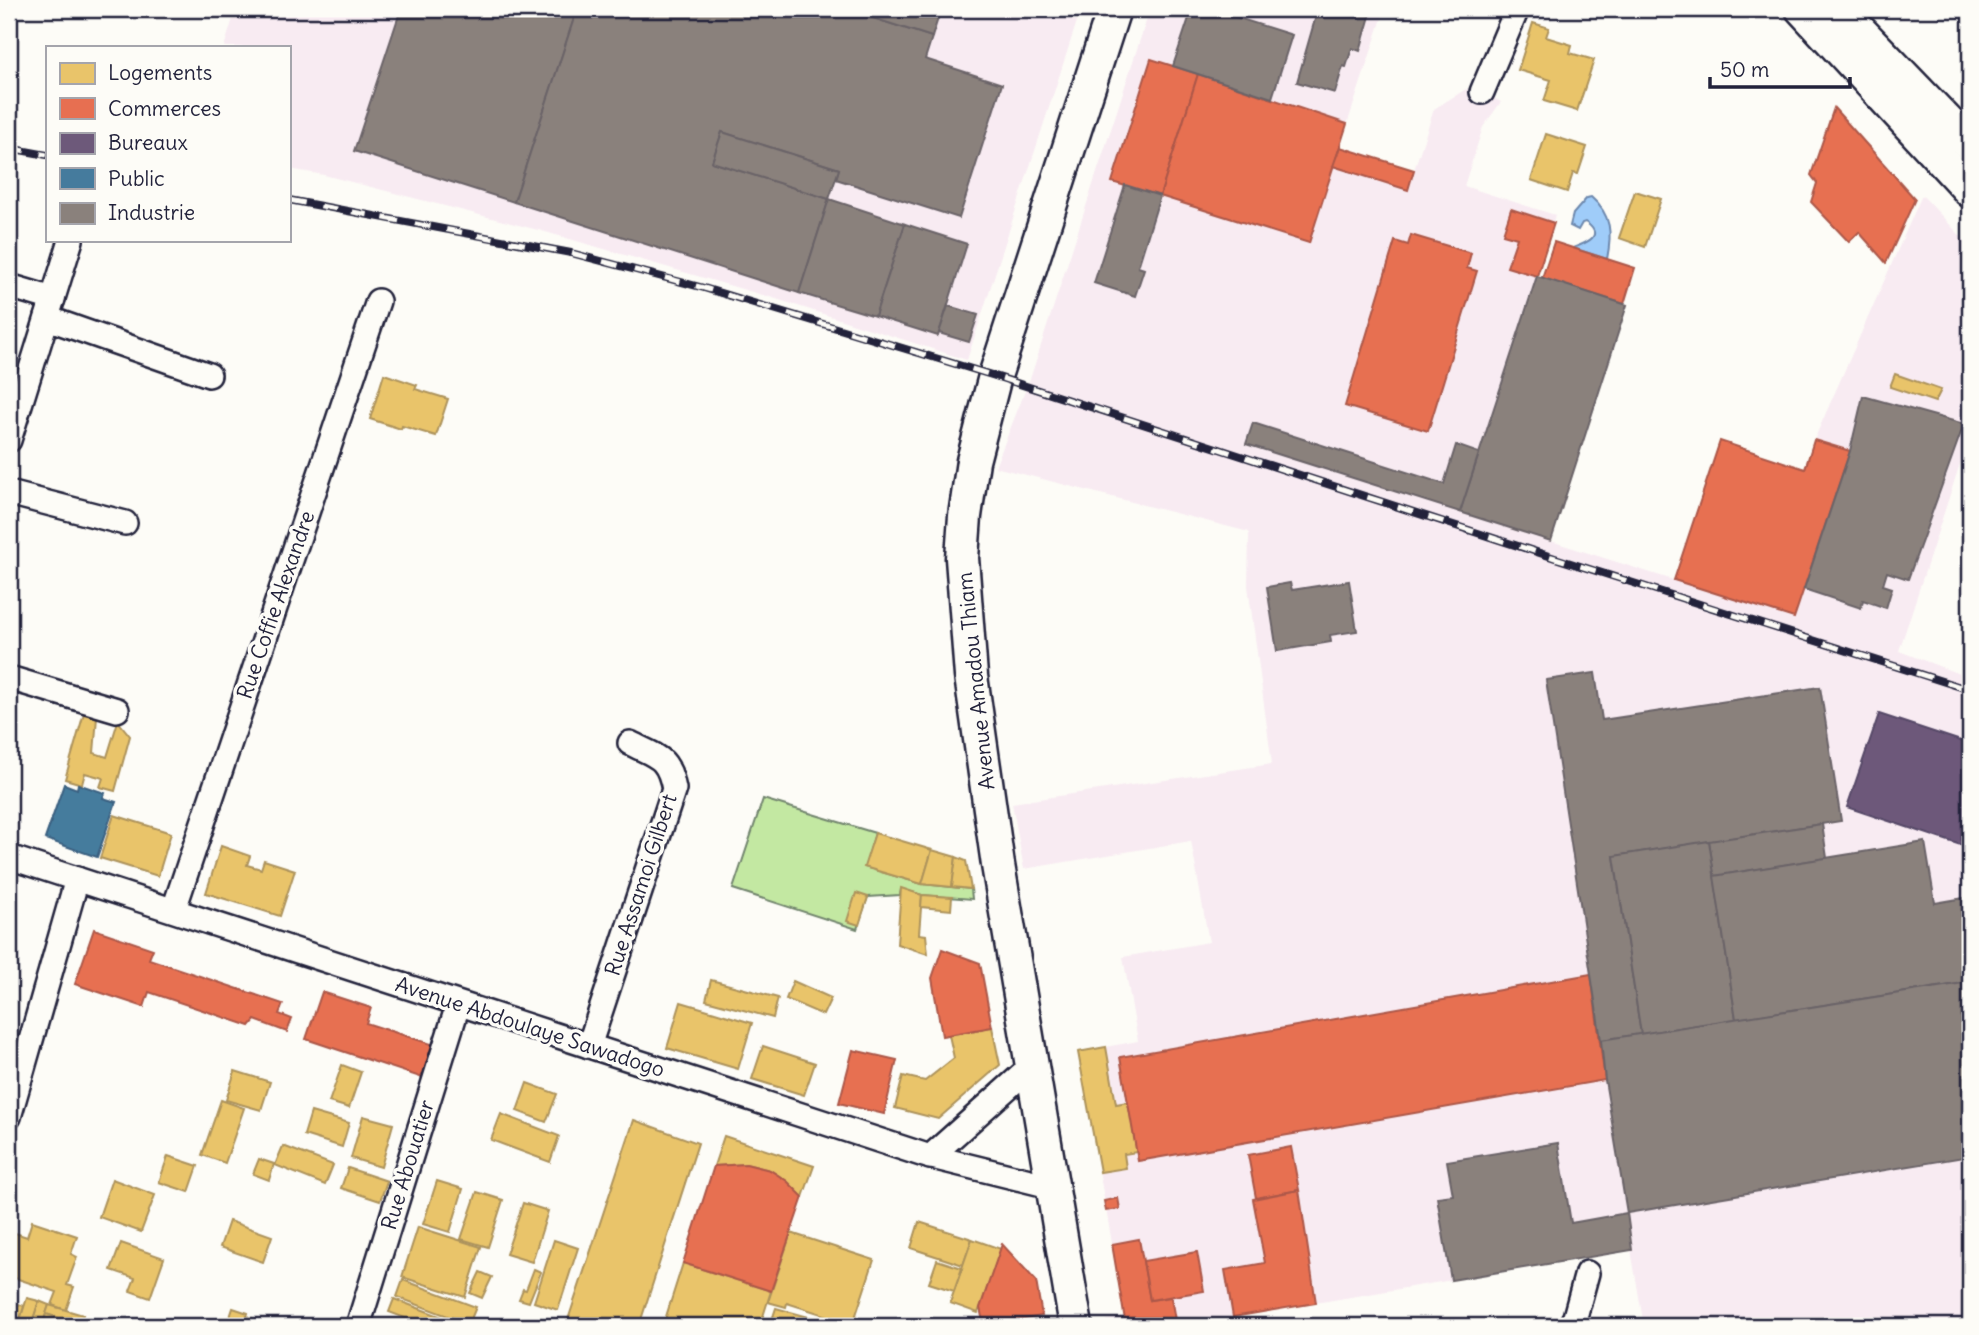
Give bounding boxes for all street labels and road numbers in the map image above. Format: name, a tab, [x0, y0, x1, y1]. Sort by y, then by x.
street label: Rue Coffie Alexandre	[231, 507, 320, 702]
street label: Avenue Amadou Thiam	[951, 571, 1000, 791]
street label: Rue Assamoi Gilbert	[598, 791, 683, 979]
street label: Avenue Abdoulaye Sawadogo	[392, 970, 668, 1083]
street label: Rue Abouatier	[375, 1096, 440, 1233]

